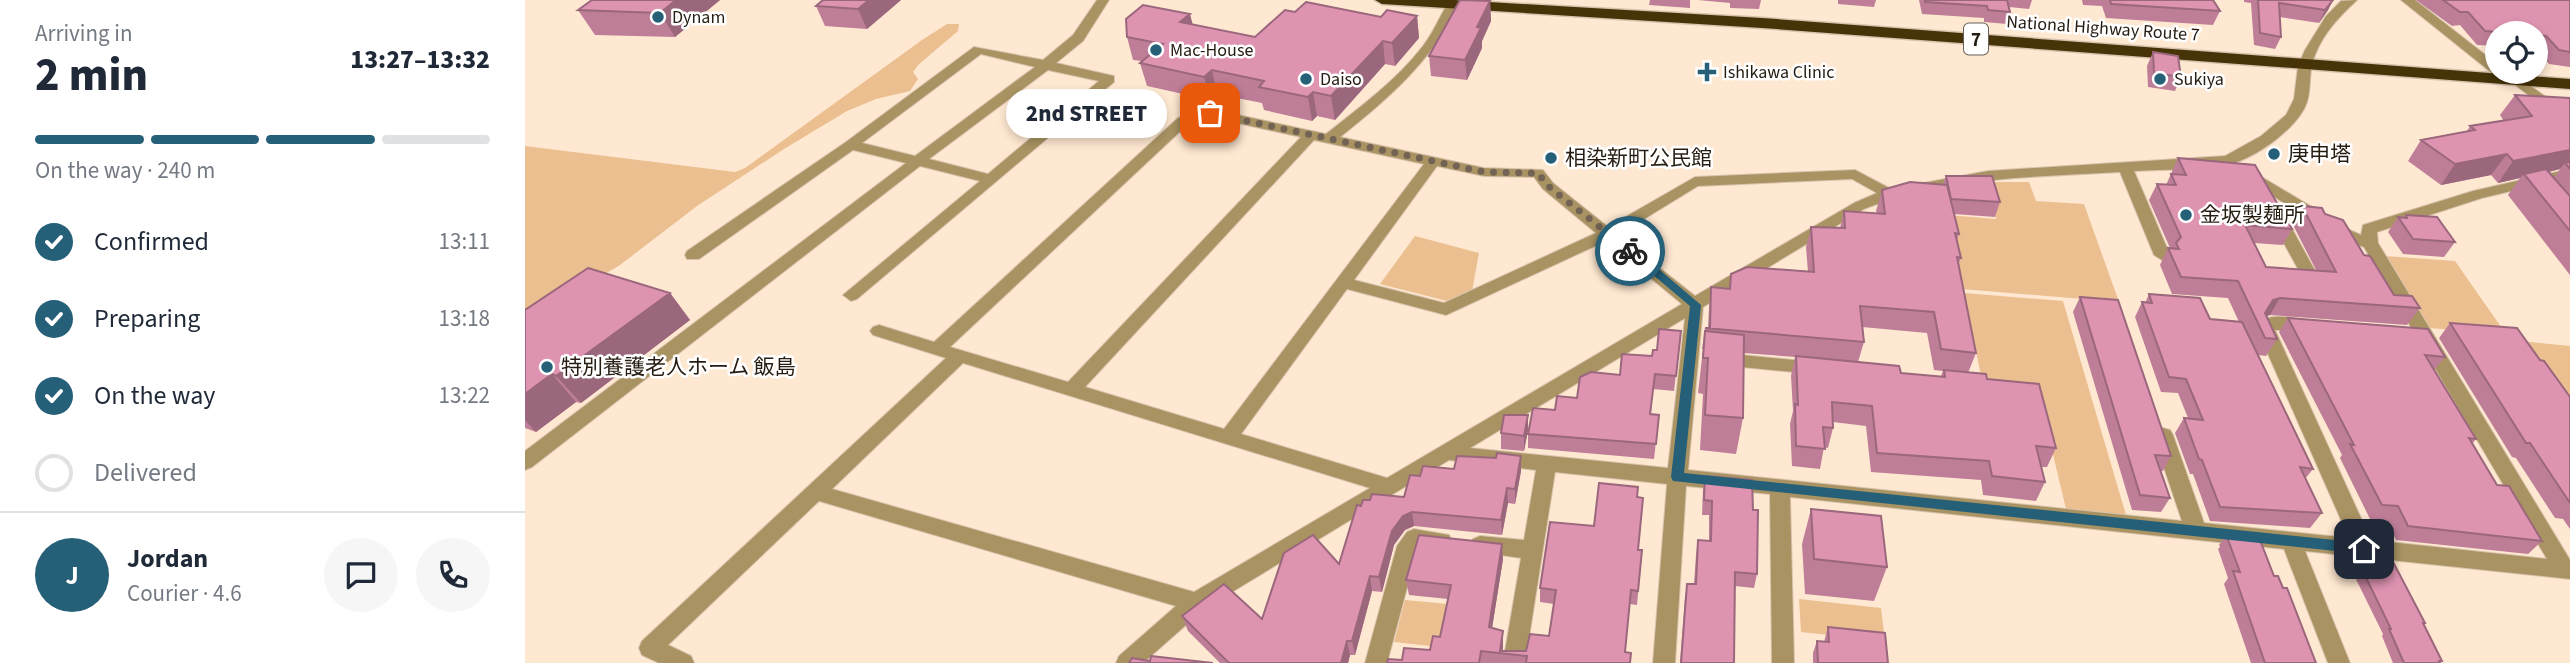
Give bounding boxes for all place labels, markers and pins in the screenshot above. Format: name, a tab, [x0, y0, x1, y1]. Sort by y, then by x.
place label: Dynam	[672, 5, 725, 30]
marker: Dynam	[650, 9, 666, 25]
place label: Mac-House	[1170, 38, 1253, 63]
marker: Mac-House	[1148, 42, 1164, 58]
place label: Ishikawa Clinic	[1723, 60, 1835, 85]
marker: Ishikawa Clinic	[1697, 62, 1717, 82]
place label: Daiso	[1320, 67, 1362, 92]
place label: Sukiya	[2174, 67, 2224, 92]
marker: Daiso	[1298, 71, 1314, 87]
marker: Sukiya	[2152, 71, 2168, 87]
pin	[1180, 83, 1240, 143]
callout: 2nd STREET	[1007, 88, 1168, 138]
place label: 庚申塔	[2288, 139, 2351, 169]
place label: 相染新町公民館	[1565, 143, 1712, 173]
marker: 庚申塔	[2266, 146, 2282, 162]
marker: 相染新町公民館	[1543, 150, 1559, 166]
place label: 金坂製麺所	[2200, 200, 2305, 230]
marker: 金坂製麺所	[2178, 207, 2194, 223]
place label: 特別養護老人ホーム 飯島	[561, 352, 796, 382]
marker: 特別養護老人ホーム 飯島	[539, 359, 555, 375]
pin	[2334, 519, 2394, 579]

